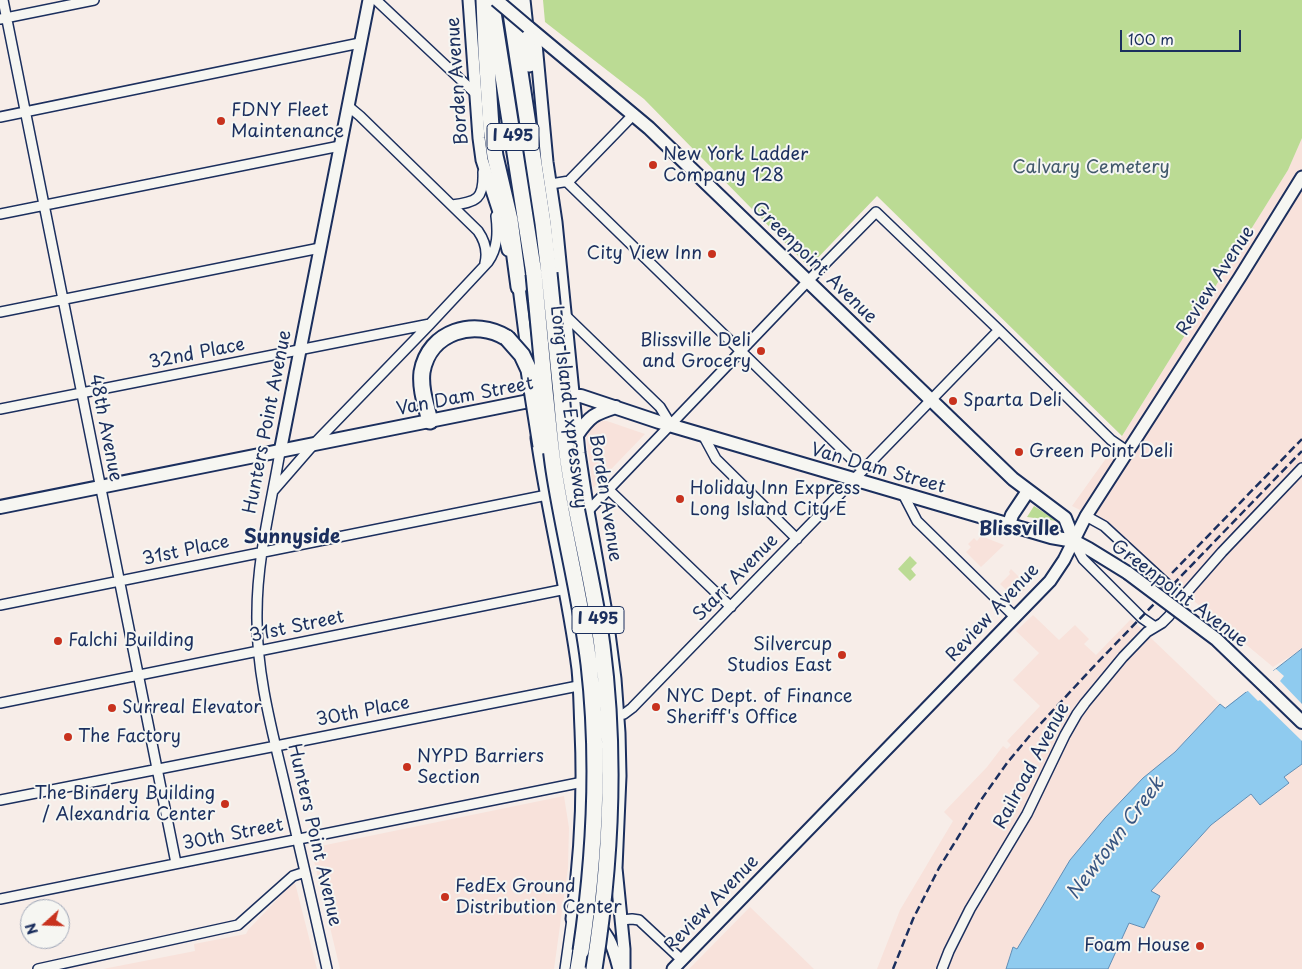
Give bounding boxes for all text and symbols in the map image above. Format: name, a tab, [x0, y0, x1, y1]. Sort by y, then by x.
street label: Borden Avenue	[443, 16, 473, 146]
scale bar	[1122, 20, 1243, 52]
text: 100 m	[1128, 27, 1174, 50]
place label: FDNY Fleet Maintenance	[231, 100, 344, 142]
marker: FDNY Fleet Maintenance	[215, 115, 227, 127]
road number: I 495	[487, 124, 539, 150]
place label: New York Ladder Company 128	[663, 144, 808, 186]
park label: Calvary Cemetery	[1012, 157, 1170, 179]
marker: New York Ladder Company 128	[647, 159, 659, 171]
street label: Greenpoint Avenue	[747, 198, 881, 328]
street label: Review Avenue	[1173, 222, 1259, 340]
place label: City View Inn	[587, 243, 702, 265]
marker: City View Inn	[706, 248, 718, 260]
street label: Long Island Expressway	[545, 304, 591, 510]
street label: Hunters Point Avenue	[240, 328, 296, 516]
place label: Blissville Deli and Grocery	[640, 330, 751, 372]
street label: 32nd Place	[147, 334, 247, 374]
marker: Blissville Deli and Grocery	[755, 345, 767, 357]
street label: 48th Avenue	[84, 373, 126, 483]
street label: Van Dam Street	[395, 373, 535, 421]
place label: Sparta Deli	[963, 390, 1062, 412]
marker: Sparta Deli	[947, 395, 959, 407]
street label: Borden Avenue	[584, 433, 626, 563]
street label: Van Dam Street	[808, 439, 948, 499]
place label: Green Point Deli	[1029, 441, 1173, 463]
marker: Green Point Deli	[1013, 446, 1025, 458]
place label: Holiday Inn Express Long Island City E	[690, 478, 860, 520]
marker: Holiday Inn Express Long Island City E	[674, 493, 686, 505]
district label: Blissville	[979, 519, 1059, 541]
district label: Sunnyside	[244, 527, 340, 549]
street label: Starr Avenue	[689, 530, 783, 626]
street label: 31st Place	[141, 531, 231, 571]
street label: Greenpoint Avenue	[1106, 536, 1252, 652]
street label: Review Avenue	[942, 559, 1044, 667]
street label: 31st Street	[248, 606, 346, 648]
road number: I 495	[572, 606, 624, 634]
place label: Falchi Building	[68, 630, 194, 652]
place label: Silvercup Studios East	[727, 634, 832, 676]
marker: Falchi Building	[52, 635, 64, 647]
marker: Silvercup Studios East	[836, 649, 848, 661]
place label: NYC Dept. of Finance Sheriff's Office	[666, 686, 853, 729]
street label: 30th Place	[315, 692, 411, 732]
place label: Surreal Elevator	[122, 697, 262, 719]
street label: Railroad Avenue	[990, 699, 1074, 833]
marker: NYC Dept. of Finance Sheriff's Office	[650, 701, 662, 713]
marker: Surreal Elevator	[106, 702, 118, 714]
place label: The Factory	[78, 726, 181, 748]
marker: The Factory	[62, 731, 74, 743]
street label: Hunters Point Avenue	[282, 742, 346, 928]
place label: NYPD Barriers Section	[417, 746, 544, 789]
marker: NYPD Barriers Section	[401, 761, 413, 773]
water label: Newtown Creek	[1063, 773, 1169, 905]
place label: The Bindery Building / Alexandria Center	[35, 783, 215, 826]
marker: The Bindery Building / Alexandria Center	[219, 798, 231, 810]
street label: 30th Street	[181, 815, 285, 855]
street label: Review Avenue	[660, 851, 764, 957]
place label: FedEx Ground Distribution Center	[455, 876, 622, 919]
marker: FedEx Ground Distribution Center	[439, 891, 451, 903]
north arrow	[20, 899, 70, 949]
text: N	[20, 920, 43, 938]
place label: Foam House	[1084, 935, 1190, 957]
marker: Foam House	[1194, 940, 1206, 952]

